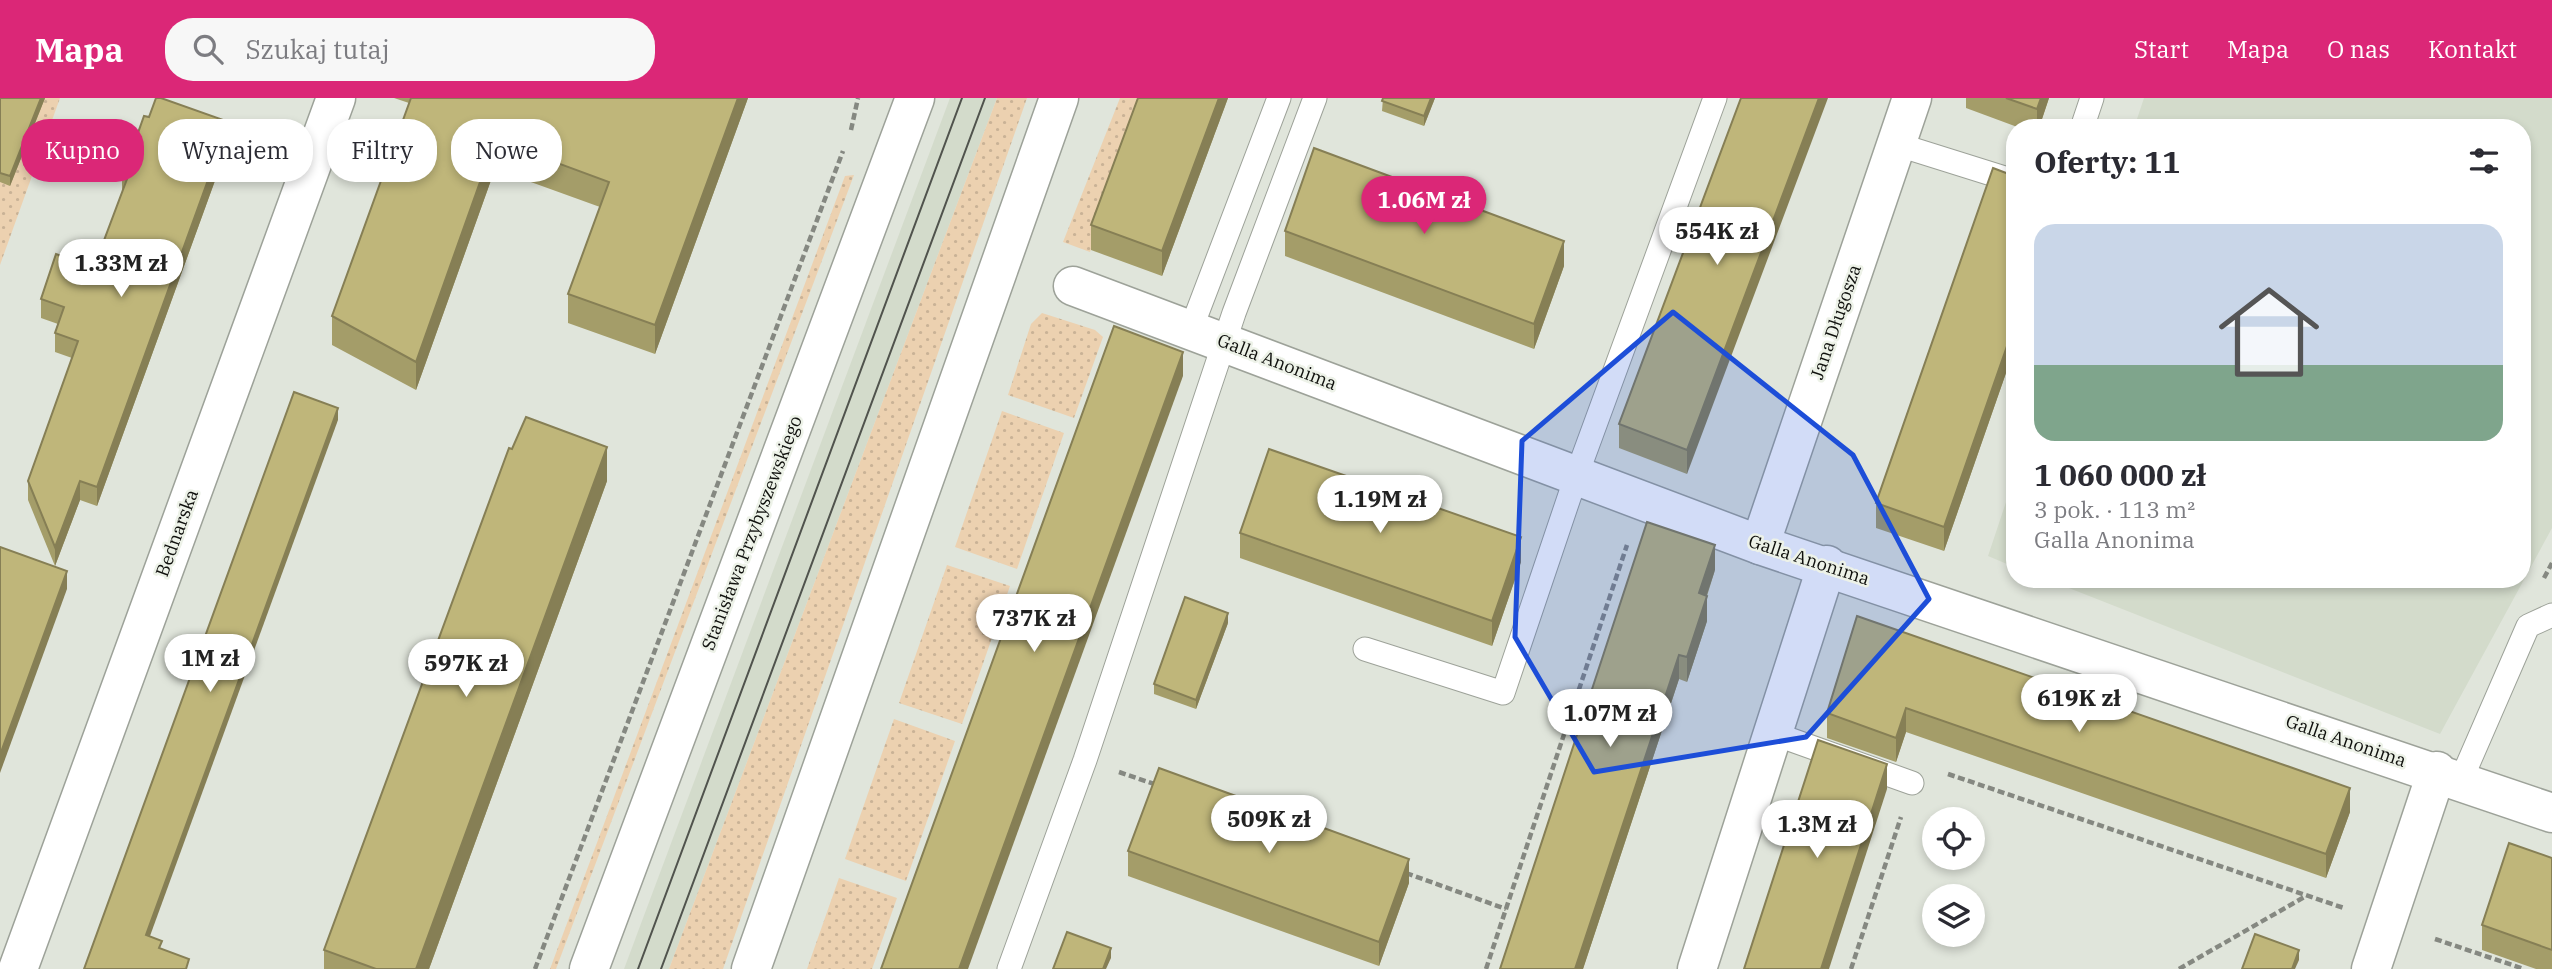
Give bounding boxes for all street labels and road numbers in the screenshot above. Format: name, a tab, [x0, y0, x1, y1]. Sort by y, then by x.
street label: Jana Długosza	[1805, 261, 1866, 382]
street label: Galla Anonima	[1214, 328, 1340, 395]
street label: Stanisława Przybyszewskiego	[696, 412, 807, 653]
street label: Bednarska	[150, 486, 203, 580]
street label: Galla Anonima	[1746, 529, 1873, 590]
street label: Galla Anonima	[2283, 709, 2410, 772]

